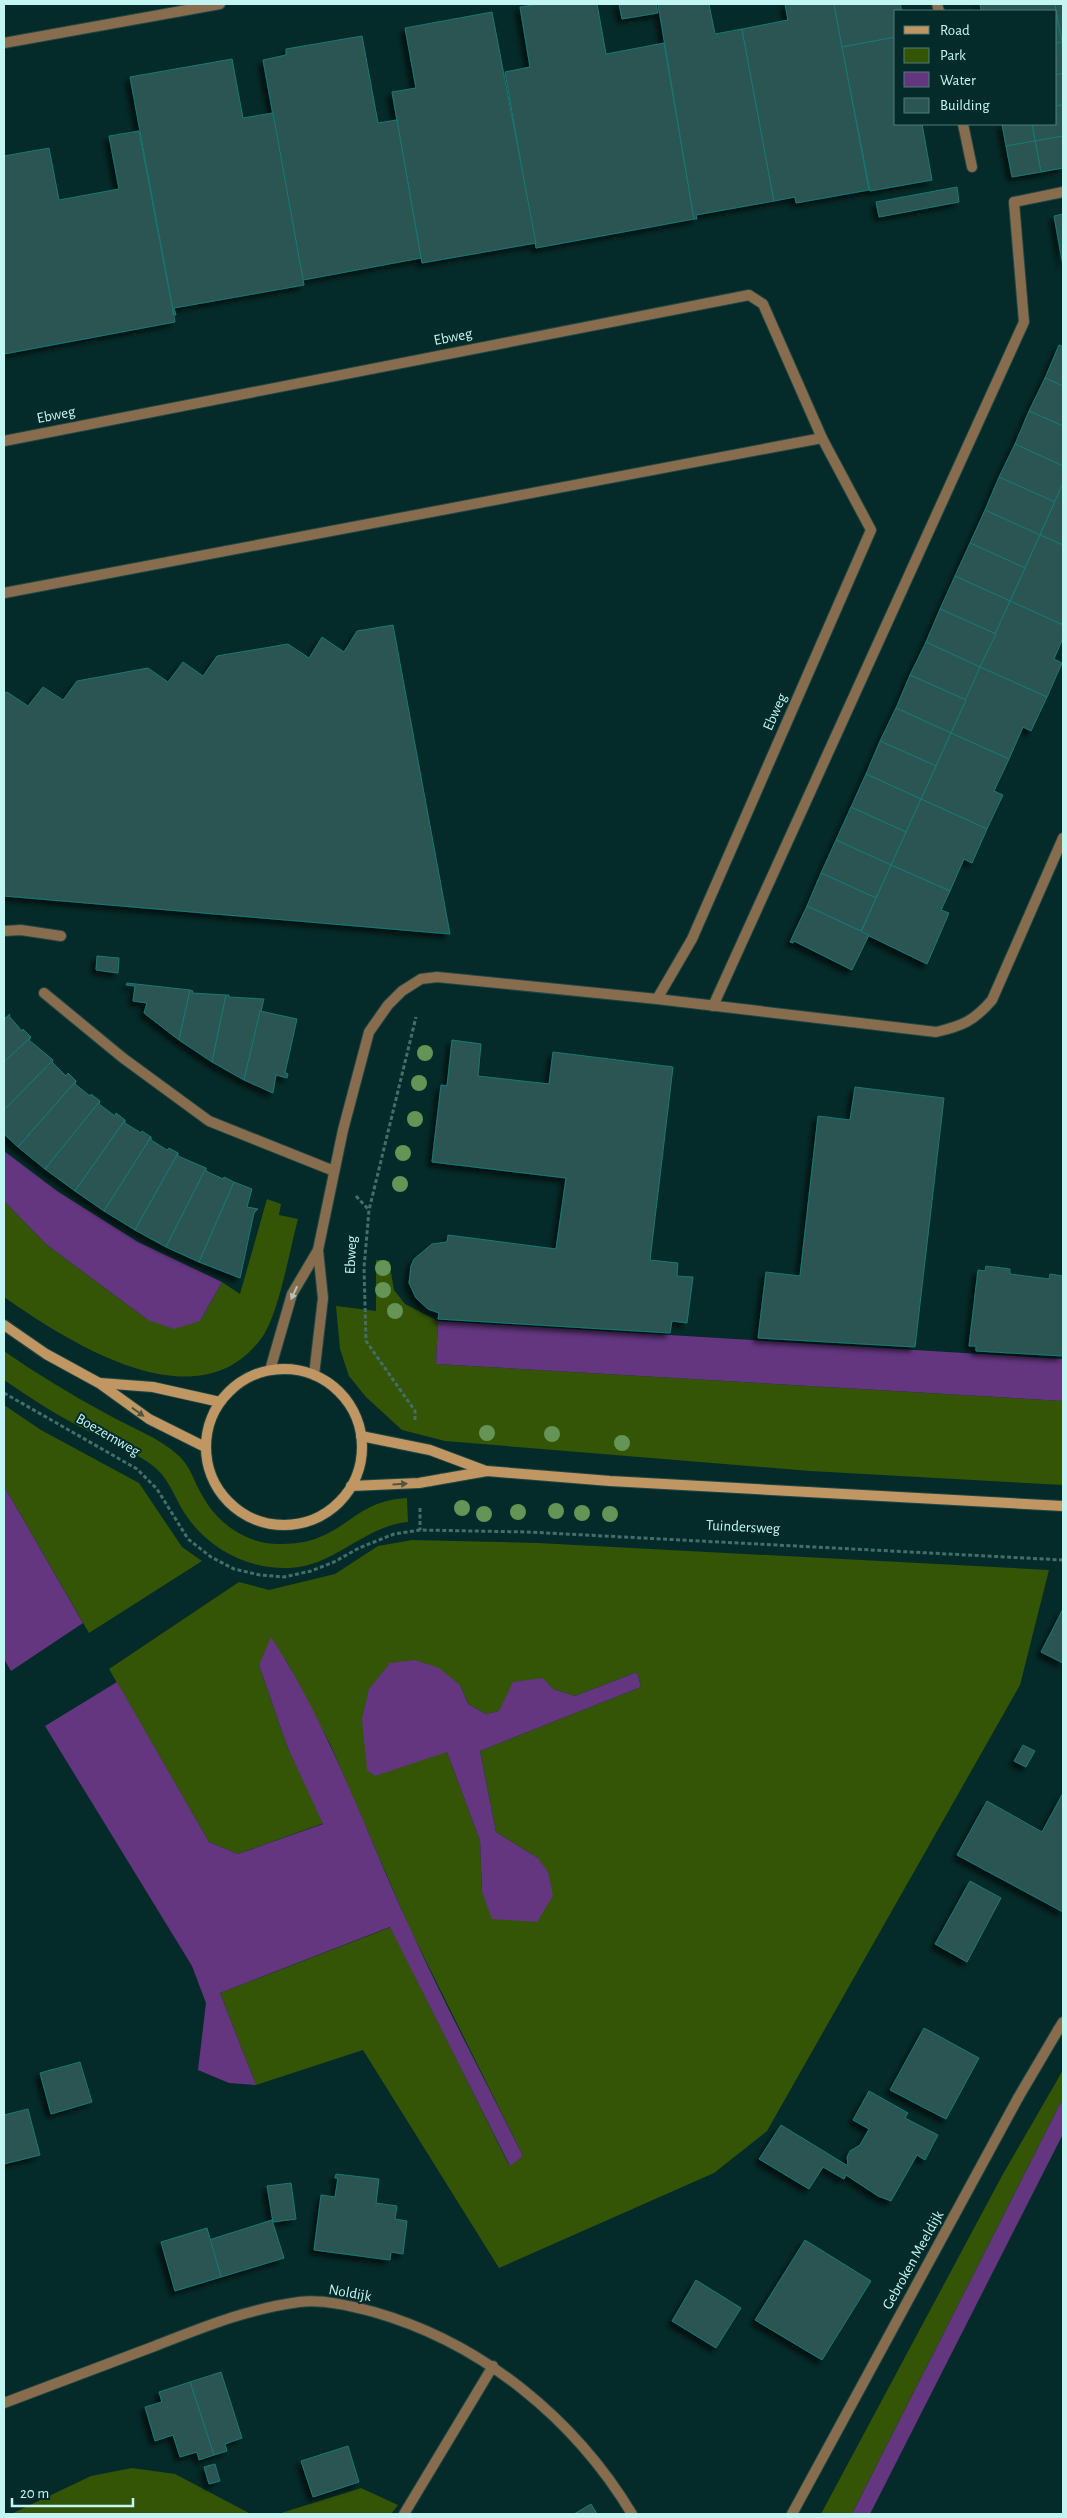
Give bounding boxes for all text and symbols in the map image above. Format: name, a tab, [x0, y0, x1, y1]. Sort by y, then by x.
legend	[894, 10, 1057, 125]
text: Road	[940, 23, 970, 38]
text: Park	[940, 48, 966, 63]
text: Water	[940, 73, 976, 88]
text: Building	[940, 98, 990, 113]
street label: Ebweg	[433, 326, 474, 348]
street label: Ebweg	[36, 404, 77, 426]
street label: Ebweg	[760, 691, 790, 733]
street label: Ebweg	[342, 1235, 360, 1275]
one-way arrow	[289, 1286, 297, 1300]
one-way arrow	[131, 1406, 144, 1417]
street label: Boezemweg	[74, 1411, 143, 1460]
one-way arrow	[392, 1479, 408, 1487]
street label: Tuindersweg	[706, 1518, 781, 1536]
street label: Gebroken Meeldijk	[880, 2208, 946, 2312]
street label: Noldijk	[327, 2282, 373, 2304]
scale bar	[12, 2476, 134, 2508]
text: 20 m	[20, 2486, 49, 2501]

